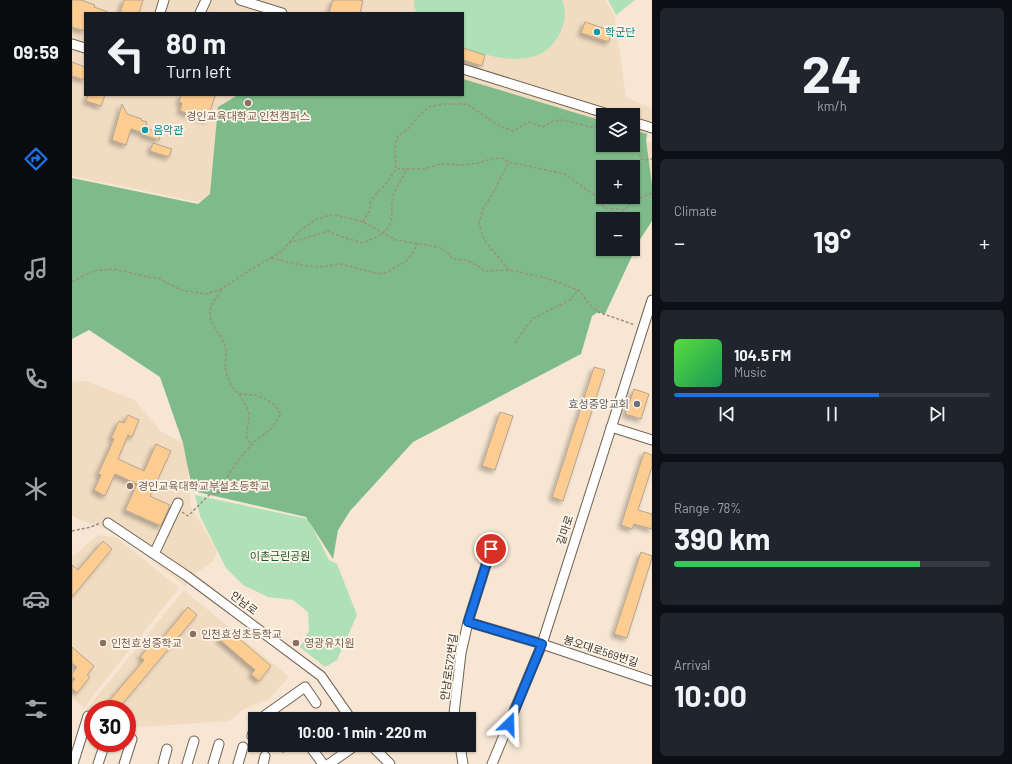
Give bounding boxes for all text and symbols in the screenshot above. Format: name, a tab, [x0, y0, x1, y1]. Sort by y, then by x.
place label: 학군단	[605, 25, 635, 38]
text: 80 m	[166, 26, 226, 60]
marker: 학군단	[592, 27, 602, 37]
icon: left	[100, 28, 152, 80]
text: 09:59	[13, 41, 59, 63]
text: 24	[802, 41, 862, 103]
text: Turn left	[166, 60, 232, 82]
marker: 경인교육대학교 인천캠퍼스	[243, 98, 253, 108]
text: km/h	[817, 98, 847, 114]
map controls	[596, 108, 640, 256]
button: layers	[596, 108, 640, 152]
place label: 경인교육대학교 인천캠퍼스	[186, 109, 310, 122]
place label: 음악관	[153, 123, 183, 136]
marker: 음악관	[140, 125, 150, 135]
icon: directions	[22, 145, 50, 173]
button: +	[596, 160, 640, 204]
text: Climate	[674, 203, 717, 219]
button: −	[596, 212, 640, 256]
text: 19°	[813, 223, 851, 259]
text: −	[674, 229, 685, 255]
text: +	[979, 229, 990, 255]
icon: music	[22, 255, 50, 283]
text: 104.5 FM	[734, 346, 791, 364]
text: Music	[734, 364, 767, 380]
icon: phone	[22, 365, 50, 393]
place label: 효성중앙교회	[568, 397, 629, 410]
marker: 효성중앙교회	[632, 399, 642, 409]
icon: previous	[716, 403, 738, 425]
icon: pause	[821, 403, 843, 425]
icon: next	[926, 403, 948, 425]
icon: climate	[22, 475, 50, 503]
place label: 경인교육대학교부설초등학교	[138, 479, 270, 492]
marker: 경인교육대학교부설초등학교	[125, 481, 135, 491]
text: Range · 78%	[674, 500, 741, 516]
street label: 길마로	[554, 513, 575, 546]
text: 390 km	[674, 520, 770, 556]
pin	[474, 532, 508, 566]
icon: arrive	[480, 538, 502, 560]
park label: 이촌근린공원	[250, 549, 310, 562]
icon: car	[22, 585, 50, 613]
street label: 안남로	[228, 588, 260, 617]
place label: 인천효성초등학교	[201, 627, 282, 640]
marker: 인천효성초등학교	[188, 629, 198, 639]
street label: 봉오대로569번길	[562, 632, 640, 669]
street label: 안남로572번길	[437, 633, 460, 701]
place label: 인천효성중학교	[111, 636, 182, 649]
place label: 영광유치원	[304, 636, 355, 649]
marker: 인천효성중학교	[98, 638, 108, 648]
marker: 영광유치원	[291, 638, 301, 648]
text: Arrival	[674, 657, 710, 673]
text: 10:00	[674, 677, 747, 713]
icon: filters	[22, 695, 50, 723]
speed limit sign: 30	[84, 700, 136, 752]
position arrow	[488, 703, 530, 745]
text: 10:00 · 1 min · 220 m	[297, 723, 427, 741]

